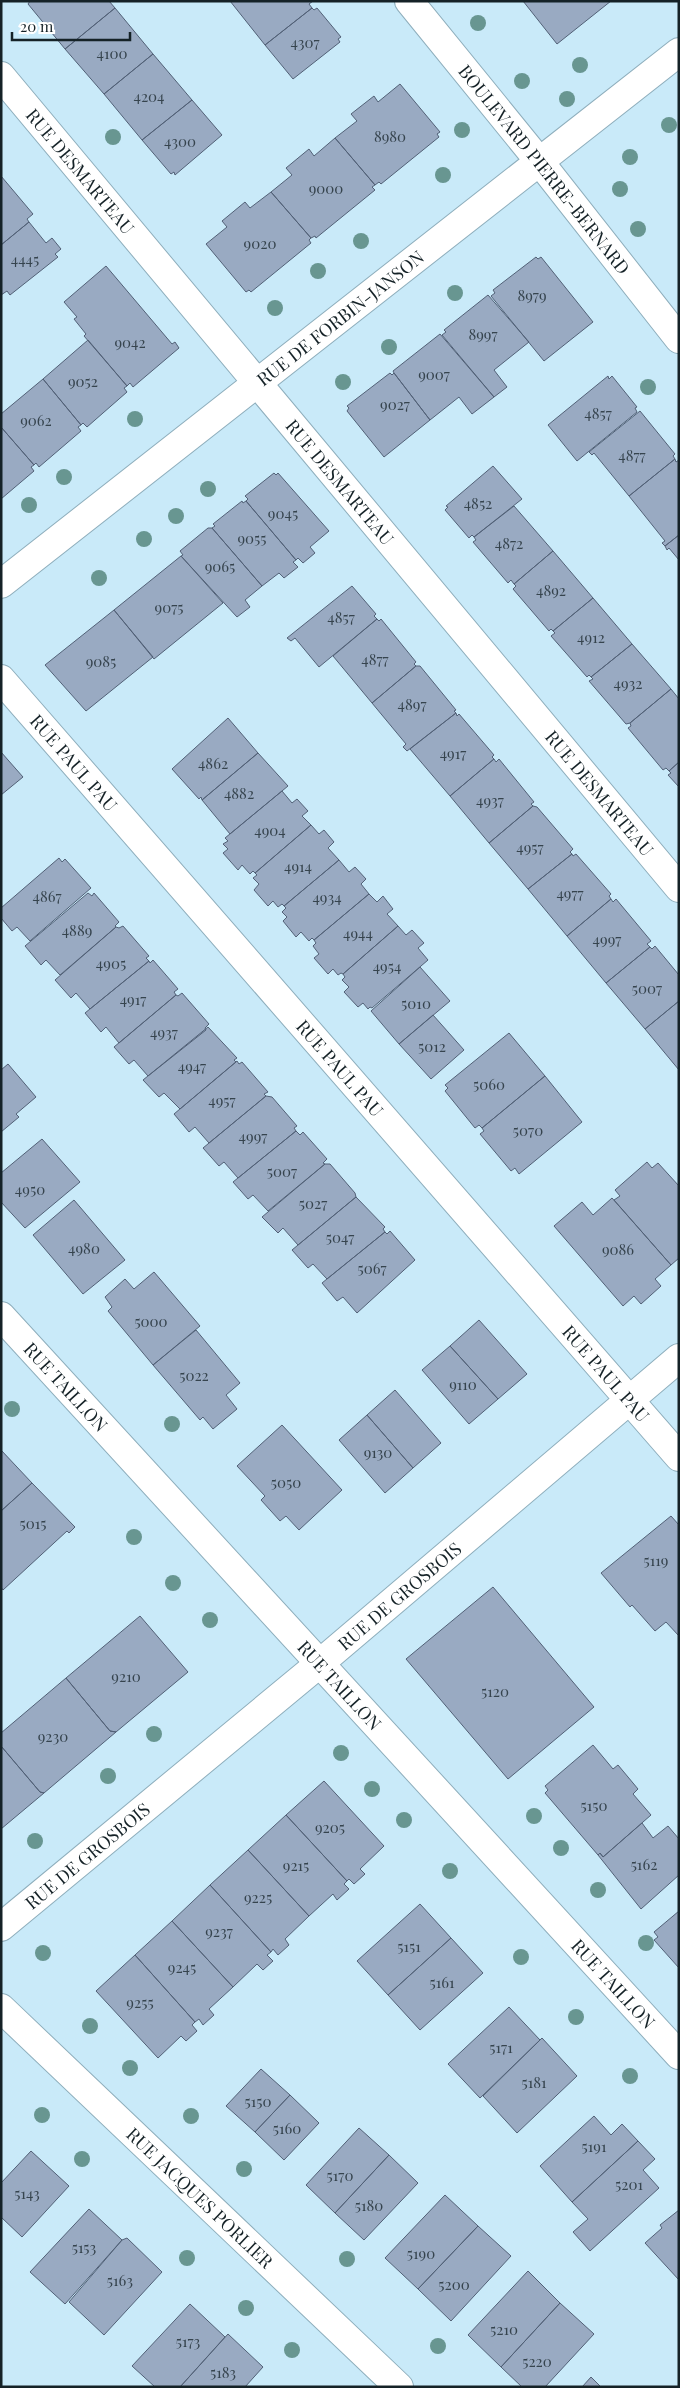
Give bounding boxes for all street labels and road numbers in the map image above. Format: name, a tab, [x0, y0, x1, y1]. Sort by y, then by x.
street label: BOULEVARD PIERRE-BERNARD	[453, 60, 635, 279]
street label: RUE DESMARTEAU	[21, 103, 140, 239]
street label: RUE DE FORBIN-JANSON	[252, 245, 429, 391]
street label: RUE DESMARTEAU	[281, 414, 400, 550]
street label: RUE PAUL PAU	[25, 709, 123, 816]
street label: RUE DESMARTEAU	[540, 725, 659, 861]
street label: RUE PAUL PAU	[291, 1014, 389, 1122]
street label: RUE PAUL PAU	[557, 1320, 655, 1427]
street label: RUE TAILLON	[19, 1337, 113, 1437]
street label: RUE DE GROSBOIS	[332, 1536, 466, 1655]
street label: RUE TAILLON	[293, 1635, 387, 1735]
street label: RUE DE GROSBOIS	[20, 1797, 155, 1914]
street label: RUE TAILLON	[566, 1934, 661, 2034]
street label: RUE JACQUES PORLIER	[122, 2122, 279, 2273]

